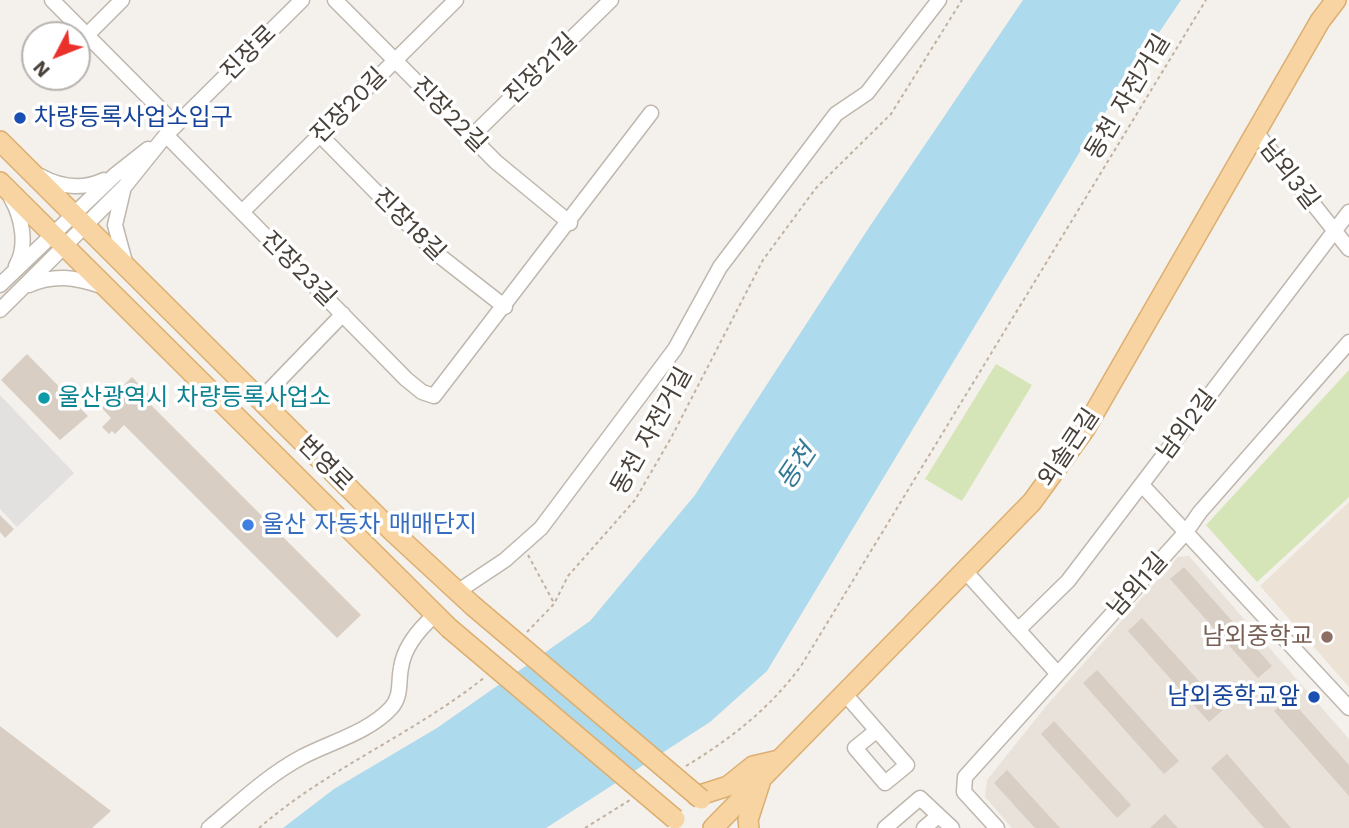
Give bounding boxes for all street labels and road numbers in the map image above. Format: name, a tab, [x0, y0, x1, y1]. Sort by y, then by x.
street label: 진장로	[215, 19, 283, 87]
street label: 진장21길	[499, 28, 583, 110]
street label: 동천 자전거길	[1079, 29, 1177, 165]
street label: 진장20길	[305, 62, 393, 150]
street label: 진장22길	[406, 72, 492, 158]
street label: 남외3길	[1253, 135, 1325, 215]
street label: 진장18길	[367, 183, 451, 267]
street label: 진장23길	[255, 226, 341, 312]
street label: 동천 자전거길	[605, 363, 699, 499]
street label: 남외2길	[1151, 384, 1223, 466]
street label: 외솔큰길	[1032, 403, 1106, 493]
street label: 번영로	[291, 430, 359, 498]
street label: 남외1길	[1102, 547, 1174, 623]

